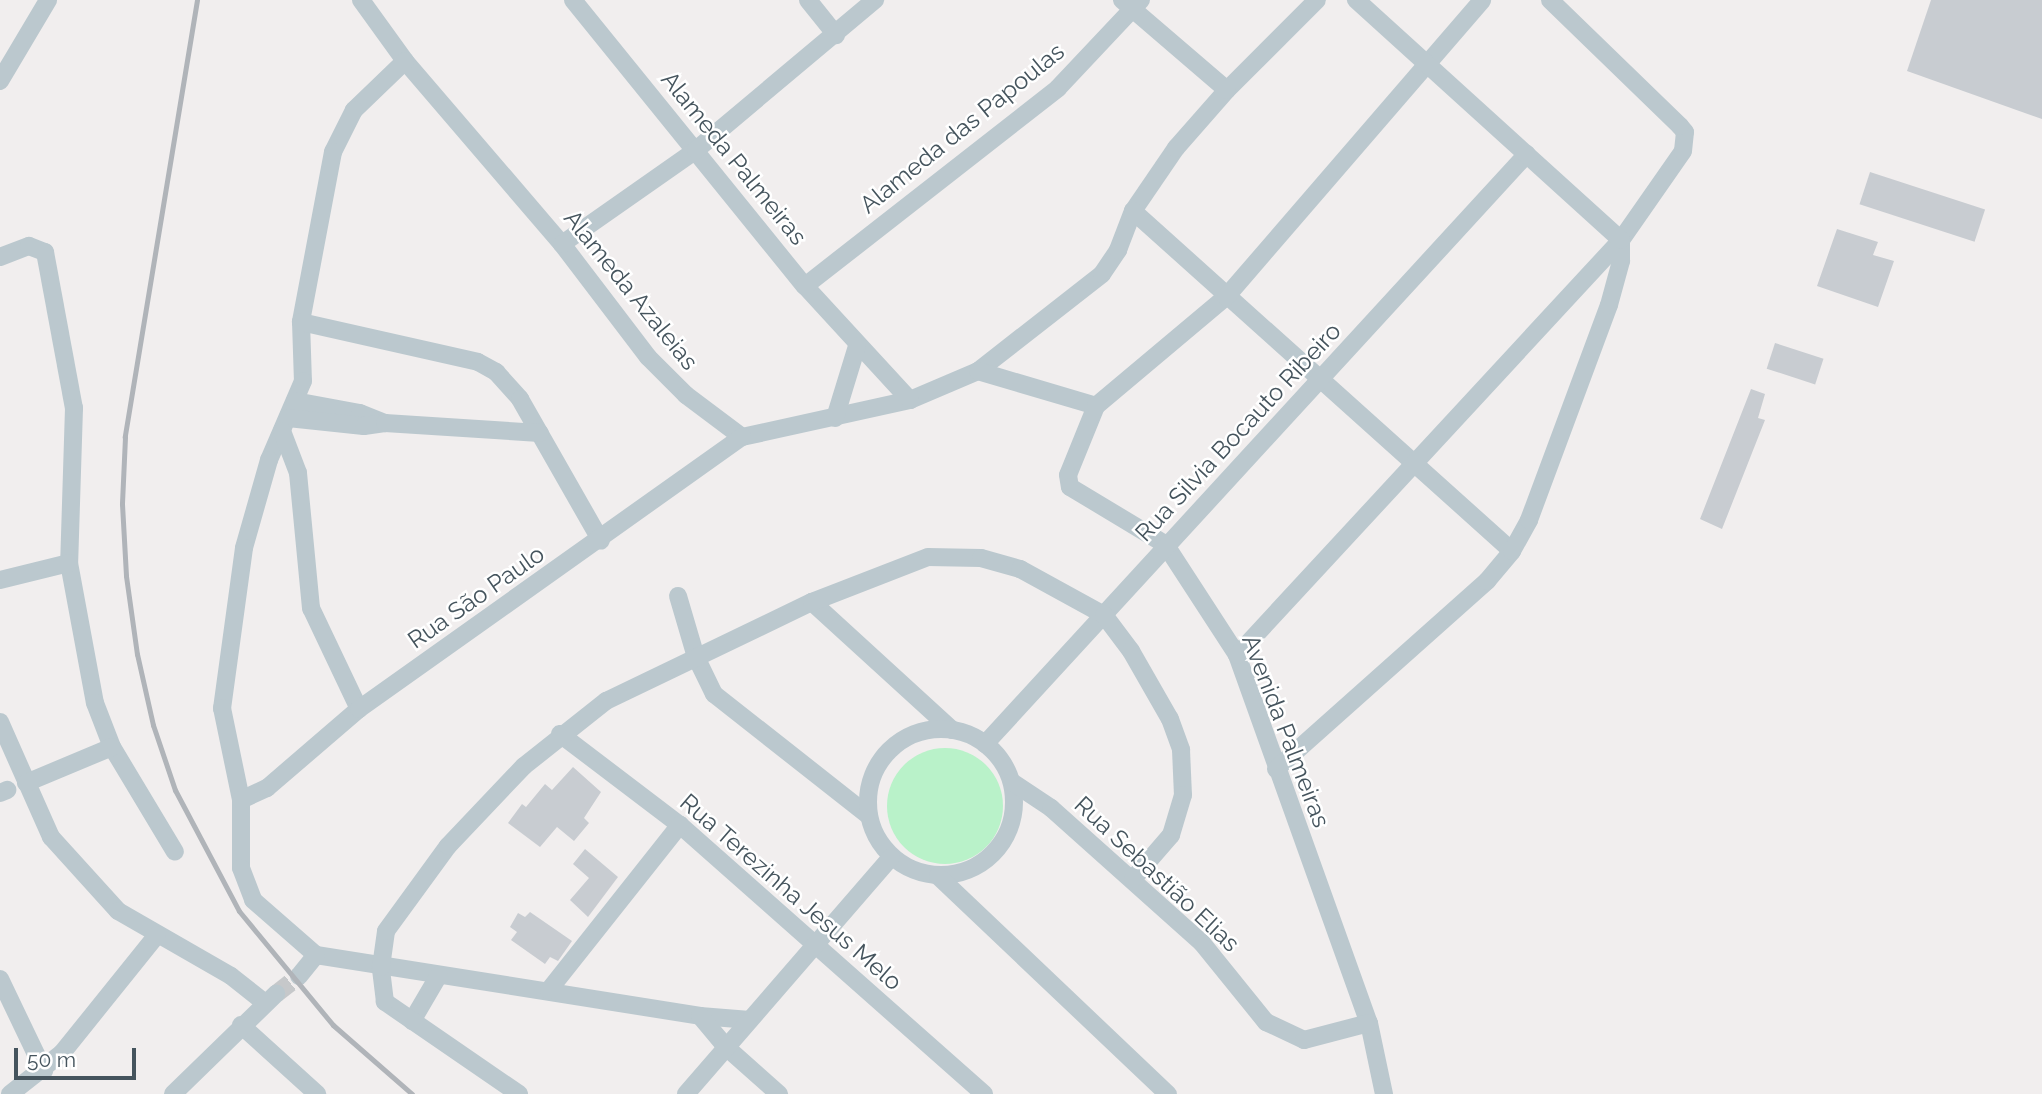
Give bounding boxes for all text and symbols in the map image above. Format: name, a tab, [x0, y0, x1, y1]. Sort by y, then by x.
street label: Alameda das Papoulas	[854, 37, 1070, 219]
street label: Alameda Palmeiras	[655, 65, 813, 251]
street label: Alameda Azaleias	[558, 204, 704, 376]
street label: Rua Silvia Bocauto Ribeiro	[1129, 317, 1347, 547]
street label: Rua São Paulo	[402, 539, 550, 655]
street label: Avenida Palmeiras	[1236, 631, 1336, 831]
street label: Rua Terezinha Jesus Melo	[674, 787, 908, 997]
street label: Rua Sebastião Elias	[1069, 790, 1245, 958]
scale bar	[18, 1034, 140, 1078]
text: 50 m	[27, 1047, 76, 1072]

